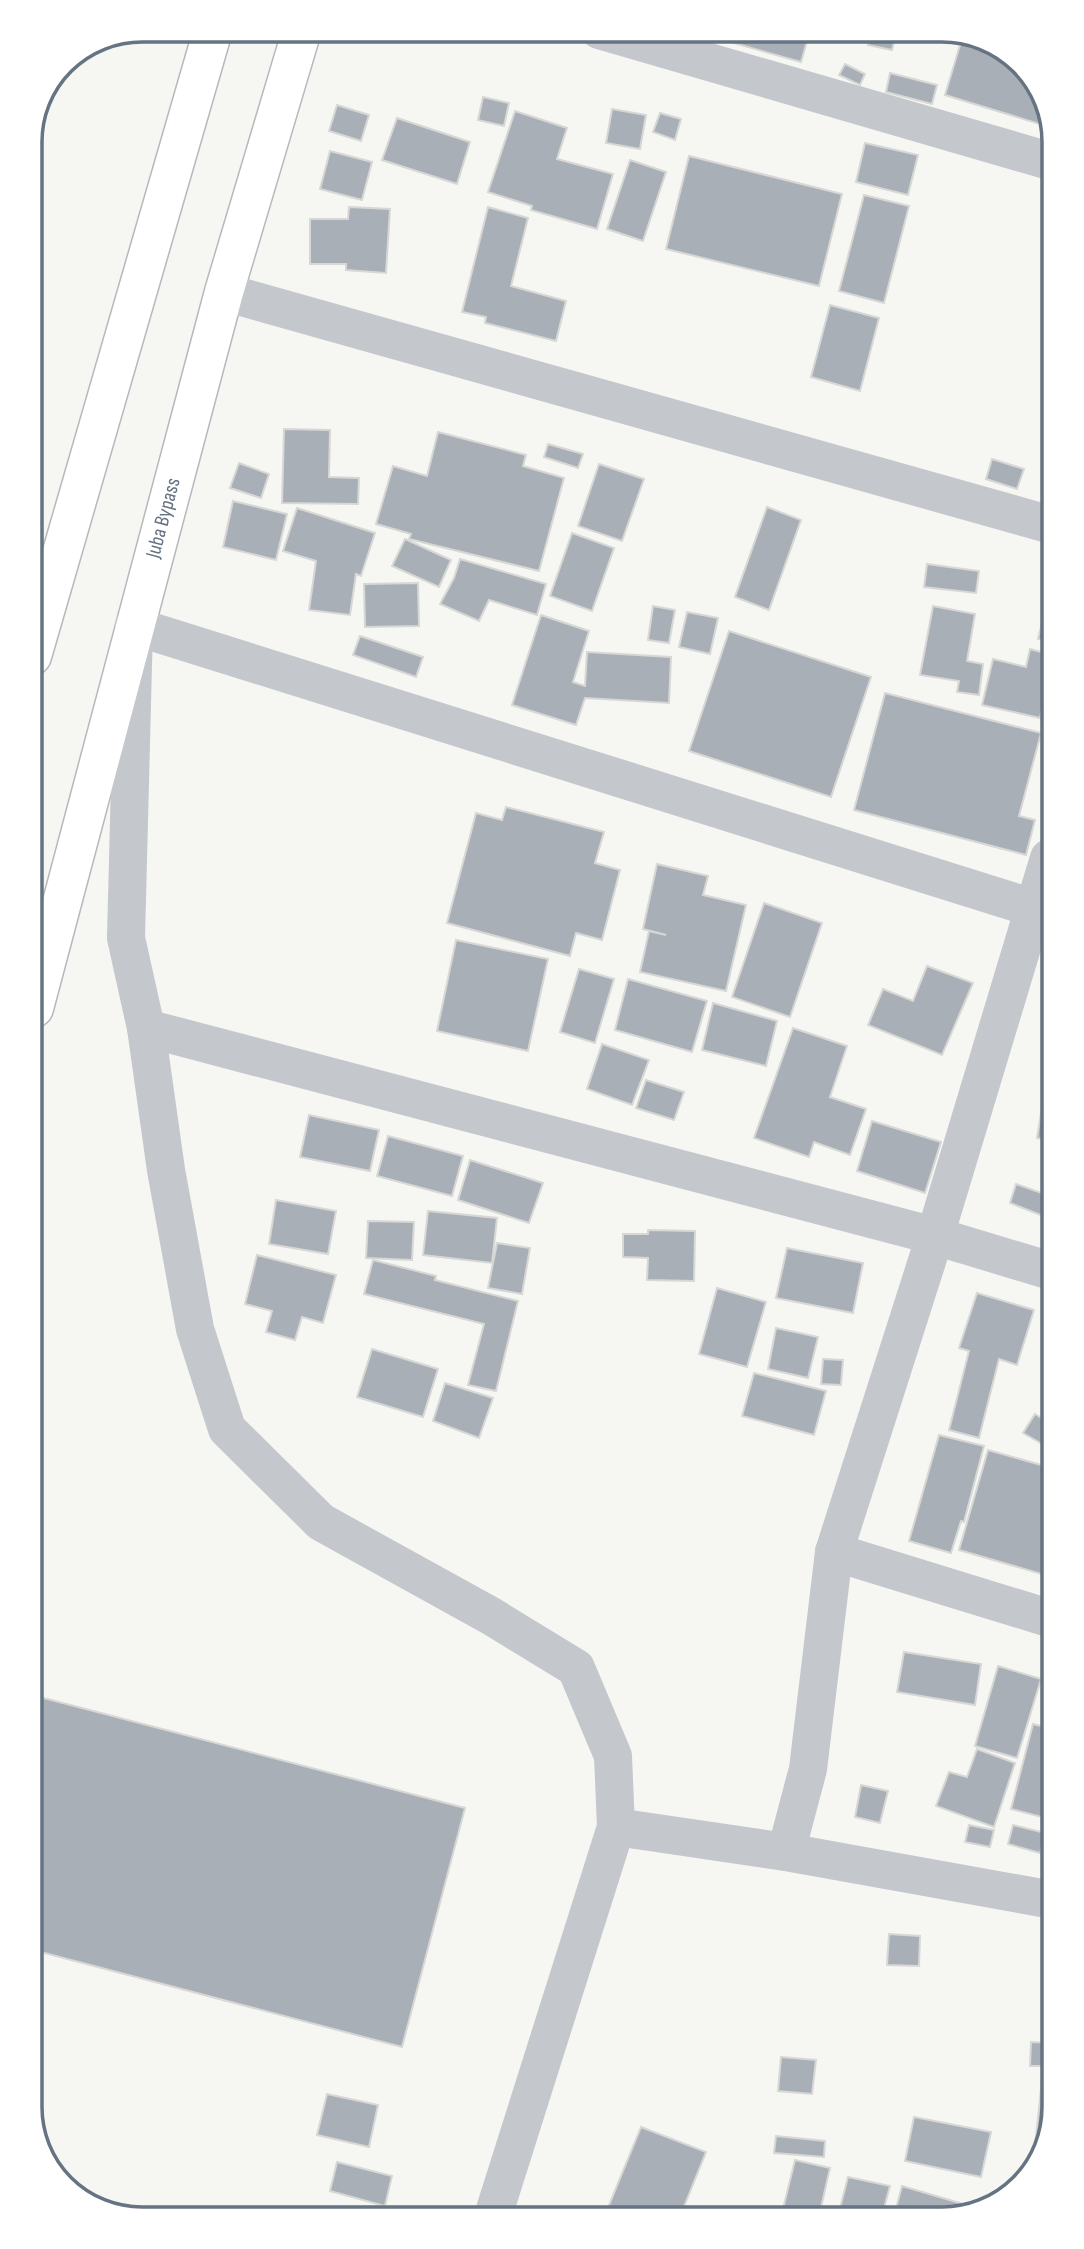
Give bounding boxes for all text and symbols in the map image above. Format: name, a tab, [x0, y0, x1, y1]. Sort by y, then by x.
street label: Juba Bypass	[140, 475, 186, 562]

